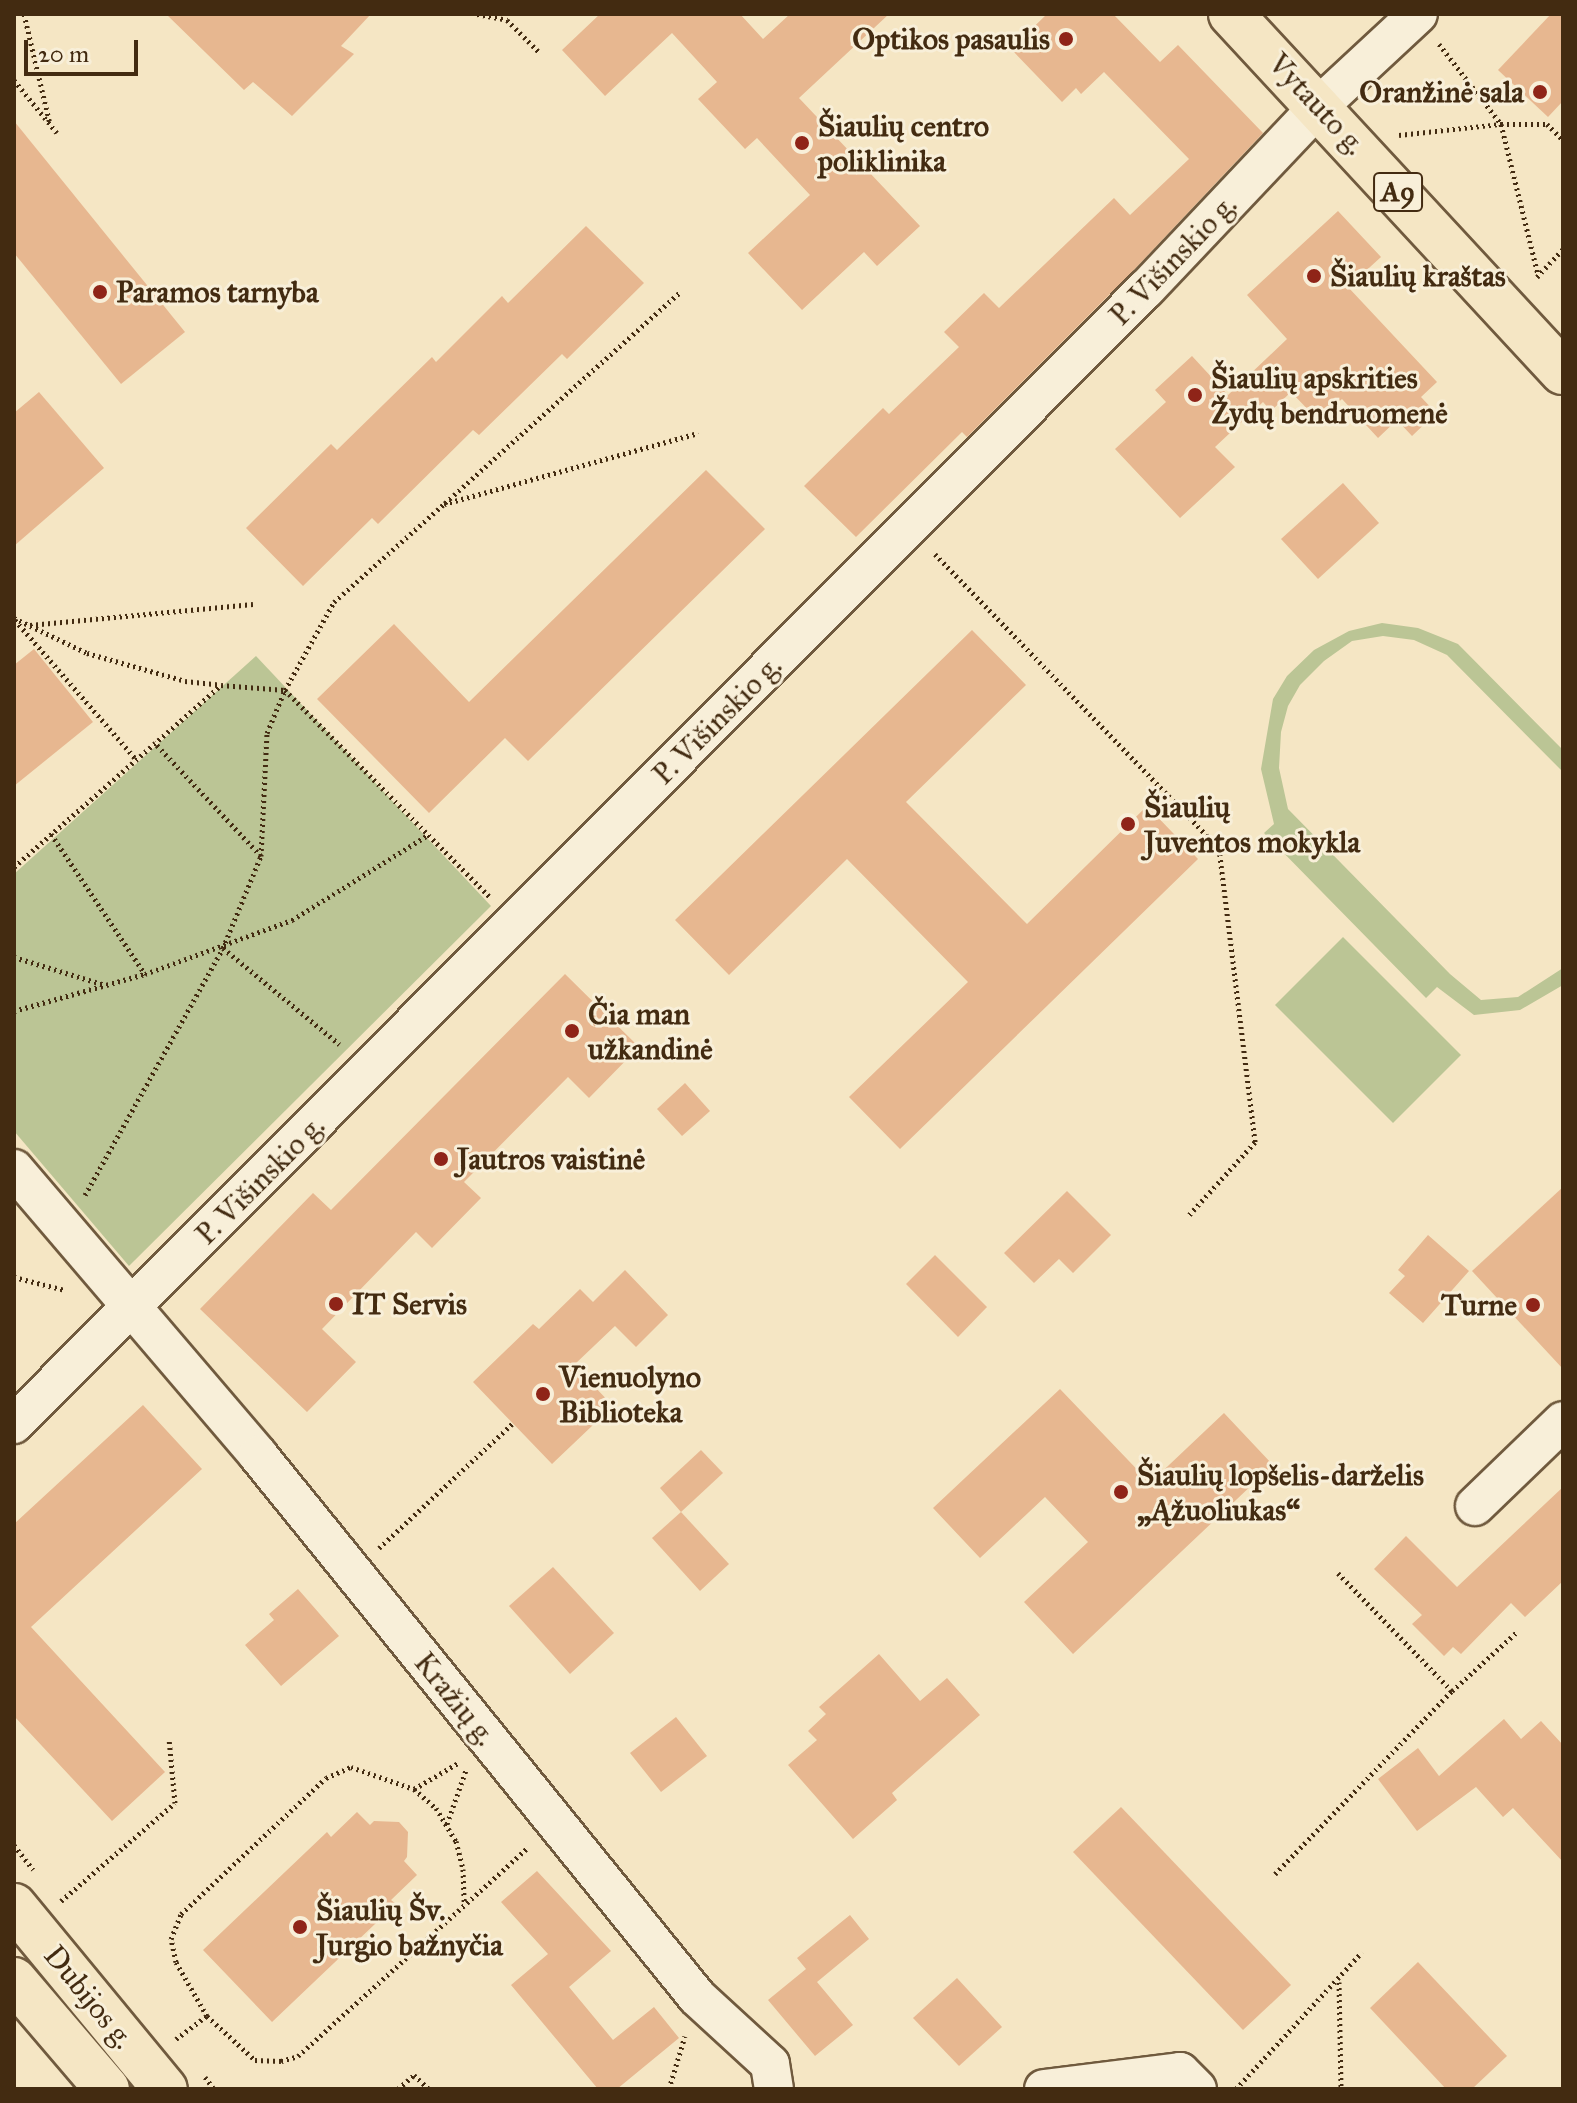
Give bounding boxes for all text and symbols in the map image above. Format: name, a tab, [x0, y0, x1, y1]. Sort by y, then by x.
place label: Optikos pasaulis	[852, 21, 1050, 57]
scale bar	[28, 24, 142, 74]
marker: Optikos pasaulis	[1057, 30, 1075, 48]
text: 20 m	[38, 39, 89, 69]
street label: Vytauto g.	[1261, 46, 1373, 162]
place label: Oranžinė sala	[1359, 74, 1524, 110]
marker: Oranžinė sala	[1531, 83, 1549, 101]
place label: Šiaulių centro poliklinika	[818, 108, 989, 178]
marker: Šiaulių centro poliklinika	[793, 134, 811, 152]
road number: A9	[1372, 168, 1424, 216]
street label: P. Višinskio g.	[1102, 187, 1244, 333]
place label: Šiaulių kraštas	[1330, 258, 1506, 294]
marker: Šiaulių kraštas	[1305, 267, 1323, 285]
place label: Paramos tarnyba	[116, 274, 319, 310]
marker: Paramos tarnyba	[91, 283, 109, 301]
place label: Šiaulių apskrities Žydų bendruomenė	[1211, 360, 1448, 430]
marker: Šiaulių apskrities Žydų bendruomenė	[1186, 386, 1204, 404]
street label: P. Višinskio g.	[645, 648, 789, 792]
place label: Šiaulių Juventos mokykla	[1144, 789, 1360, 860]
marker: Šiaulių Juventos mokykla	[1119, 815, 1137, 833]
place label: Čia man užkandinė	[588, 996, 713, 1066]
marker: Čia man užkandinė	[563, 1022, 581, 1040]
street label: P. Višinskio g.	[188, 1108, 332, 1252]
place label: Jautros vaistinė	[457, 1141, 645, 1177]
marker: Jautros vaistinė	[432, 1150, 450, 1168]
place label: IT Servis	[352, 1286, 467, 1322]
place label: Turne	[1441, 1287, 1517, 1323]
marker: IT Servis	[327, 1295, 345, 1313]
marker: Turne	[1524, 1296, 1542, 1314]
place label: Vienuolyno Biblioteka	[559, 1359, 701, 1430]
marker: Vienuolyno Biblioteka	[534, 1385, 552, 1403]
place label: Šiaulių lopšelis-darželis „Ąžuoliukas“	[1137, 1457, 1424, 1528]
marker: Šiaulių lopšelis-darželis „Ąžuoliukas“	[1112, 1483, 1130, 1501]
street label: Kražių g.	[406, 1645, 504, 1753]
place label: Šiaulių Šv. Jurgio bažnyčia	[316, 1892, 503, 1962]
marker: Šiaulių Šv. Jurgio bažnyčia	[291, 1918, 309, 1936]
street label: Dubijos g.	[36, 1938, 142, 2056]

